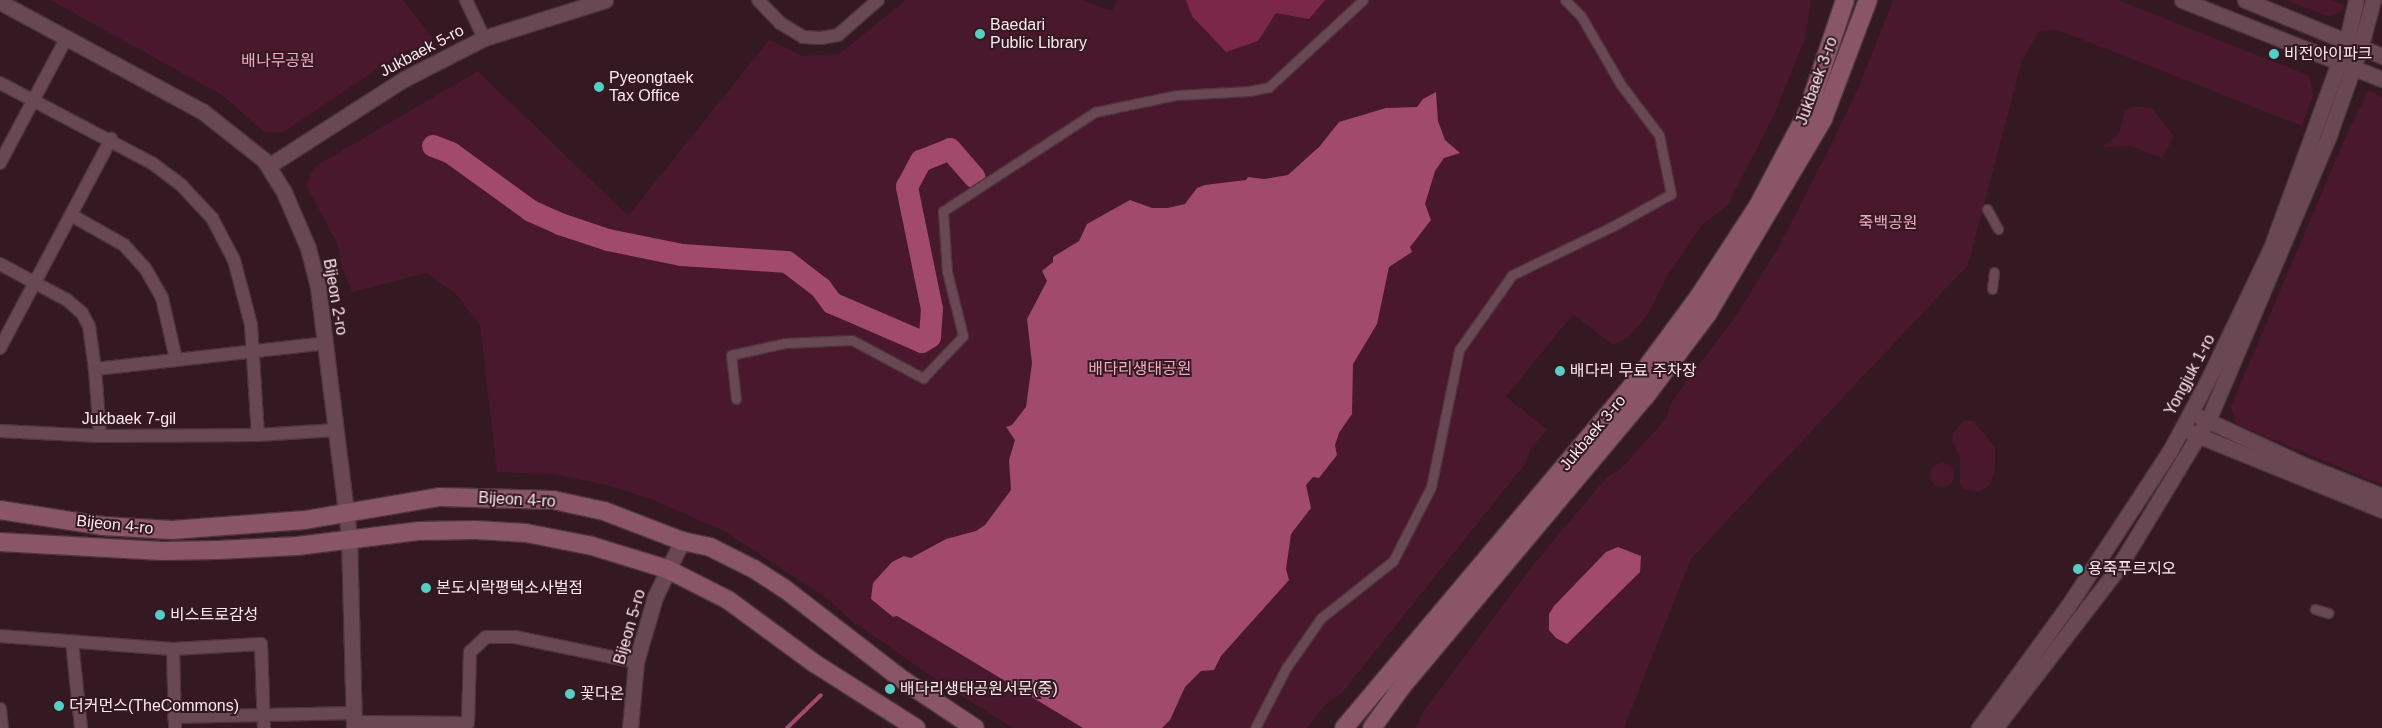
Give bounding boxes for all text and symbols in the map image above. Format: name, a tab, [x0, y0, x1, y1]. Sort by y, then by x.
place label: Baedari Public Library	[990, 15, 1087, 53]
street label: Jukbaek 5-ro	[377, 21, 467, 81]
marker: Baedari Public Library	[974, 28, 986, 40]
street label: Jukbaek 3-ro	[1792, 34, 1842, 128]
place label: 비전아이파크	[2284, 44, 2372, 64]
marker: 비전아이파크	[2268, 48, 2280, 60]
park label: 배나무공원	[241, 51, 315, 71]
place label: Pyeongtaek Tax Office	[609, 68, 694, 106]
marker: Pyeongtaek Tax Office	[593, 81, 605, 93]
park label: 죽백공원	[1859, 213, 1917, 233]
street label: Bijeon 2-ro	[319, 257, 351, 337]
street label: Yongjuk 1-ro	[2161, 331, 2219, 419]
park label: 배다리생태공원	[1088, 359, 1192, 379]
place label: 배다리 무료 주차장	[1570, 361, 1697, 381]
marker: 배다리 무료 주차장	[1554, 365, 1566, 377]
street label: Jukbaek 3-ro	[1556, 391, 1630, 475]
street label: Jukbaek 7-gil	[82, 409, 176, 429]
street label: Bijeon 4-ro	[478, 488, 556, 512]
street label: Bijeon 4-ro	[76, 511, 154, 539]
place label: 용죽푸르지오	[2088, 559, 2176, 579]
marker: 용죽푸르지오	[2072, 563, 2084, 575]
place label: 본도시락평택소사벌점	[436, 578, 583, 598]
marker: 본도시락평택소사벌점	[420, 582, 432, 594]
street label: Bijeon 5-ro	[610, 587, 650, 667]
place label: 비스트로감성	[170, 605, 258, 625]
marker: 비스트로감성	[154, 609, 166, 621]
place label: 배다리생태공원서문(중)	[900, 679, 1058, 699]
marker: 배다리생태공원서문(중)	[884, 683, 896, 695]
place label: 꽃다온	[580, 684, 624, 704]
marker: 꽃다온	[564, 688, 576, 700]
place label: 더커먼스(TheCommons)	[69, 696, 239, 716]
marker: 더커먼스(TheCommons)	[53, 700, 65, 712]

